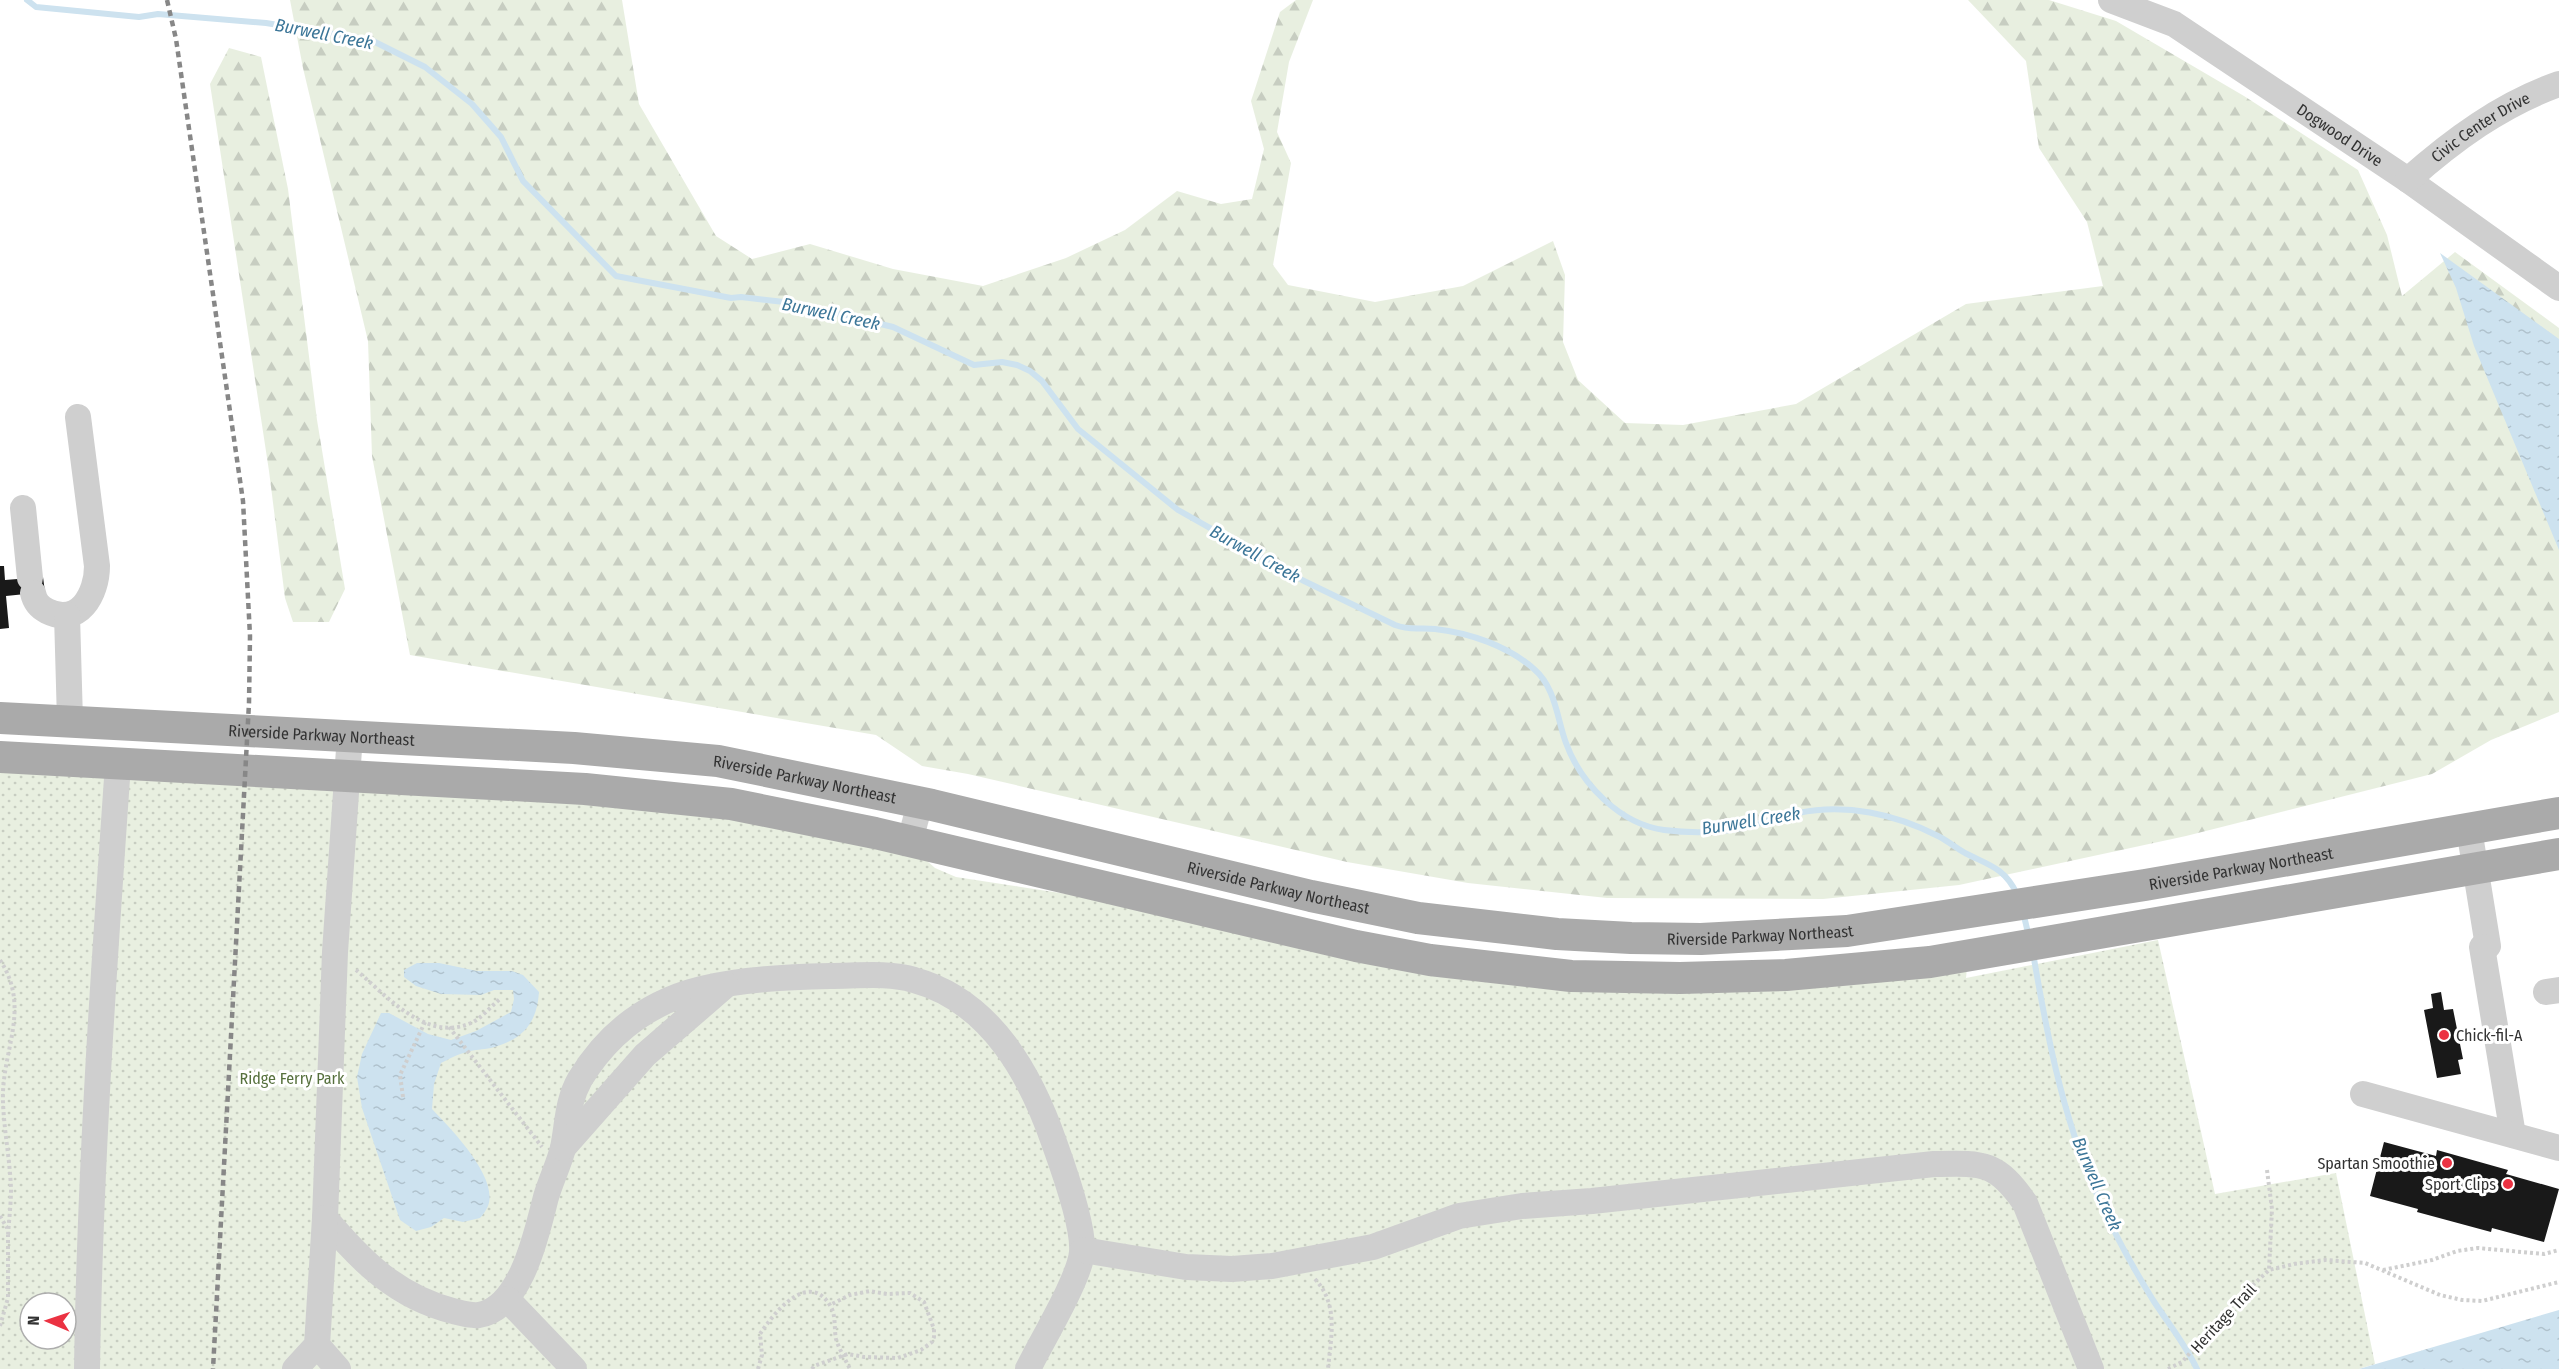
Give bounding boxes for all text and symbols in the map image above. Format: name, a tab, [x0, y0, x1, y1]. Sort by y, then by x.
water label: Burwell Creek	[273, 14, 375, 54]
street label: Civic Center Drive	[2427, 88, 2533, 166]
street label: Dogwood Drive	[2293, 100, 2386, 170]
water label: Burwell Creek	[780, 293, 882, 335]
water label: Burwell Creek	[1206, 520, 1304, 588]
street label: Riverside Parkway Northeast	[228, 721, 416, 750]
street label: Riverside Parkway Northeast	[713, 752, 899, 808]
water label: Burwell Creek	[1700, 802, 1802, 840]
street label: Riverside Parkway Northeast	[2148, 843, 2335, 894]
street label: Riverside Parkway Northeast	[1185, 858, 1372, 918]
street label: Riverside Parkway Northeast	[1667, 921, 1855, 949]
place label: Chick-fil-A	[2456, 1026, 2523, 1045]
marker: Chick-fil-A	[2437, 1028, 2451, 1042]
park label: Ridge Ferry Park	[239, 1069, 345, 1088]
water label: Burwell Creek	[2067, 1134, 2127, 1234]
place label: Spartan Smoothie	[2317, 1154, 2435, 1173]
marker: Spartan Smoothie	[2440, 1156, 2454, 1170]
place label: Sport Clips	[2425, 1175, 2496, 1194]
marker: Sport Clips	[2501, 1177, 2515, 1191]
street label: Heritage Trail	[2187, 1280, 2260, 1357]
north arrow	[18, 1291, 78, 1351]
text: N	[24, 1315, 43, 1326]

